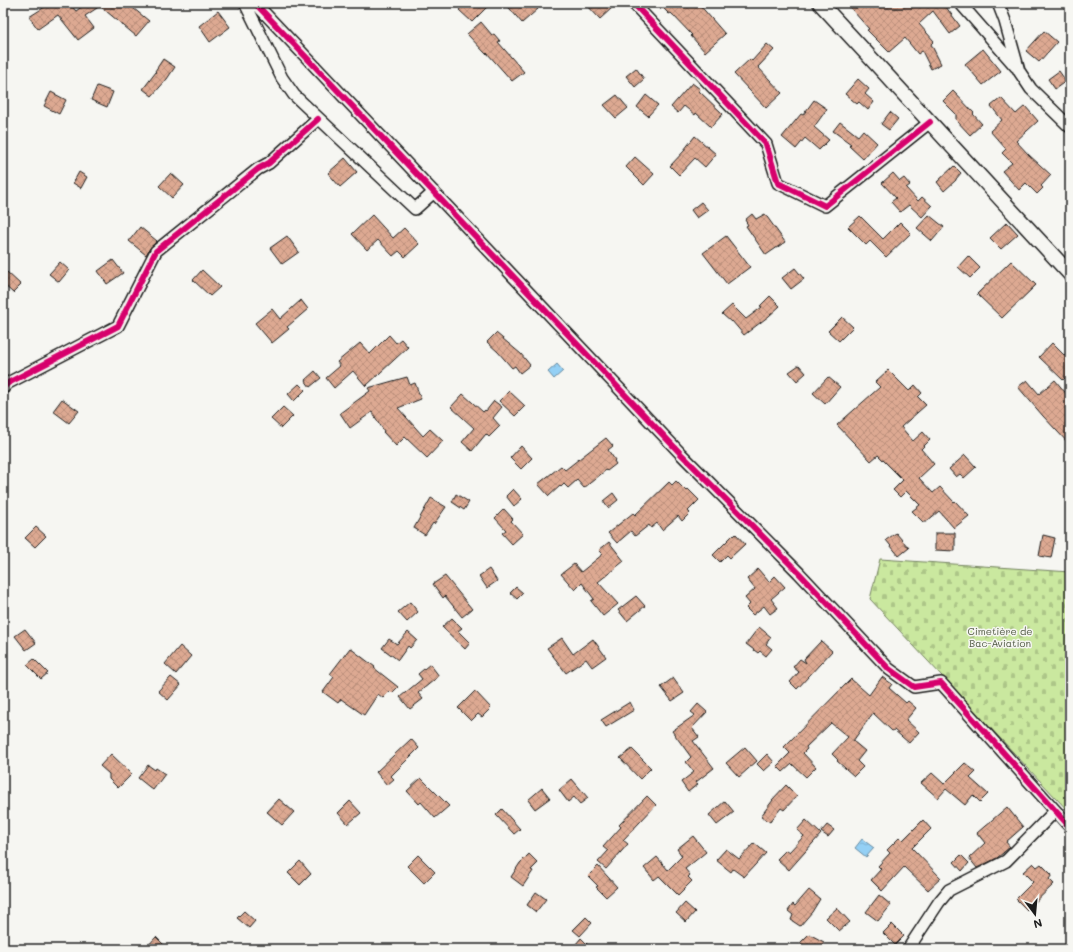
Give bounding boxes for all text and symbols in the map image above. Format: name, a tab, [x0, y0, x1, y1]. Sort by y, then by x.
park label: Cimetière de Bac-Aviation	[968, 624, 1032, 650]
north arrow	[1015, 894, 1055, 934]
text: N	[1032, 916, 1044, 932]

